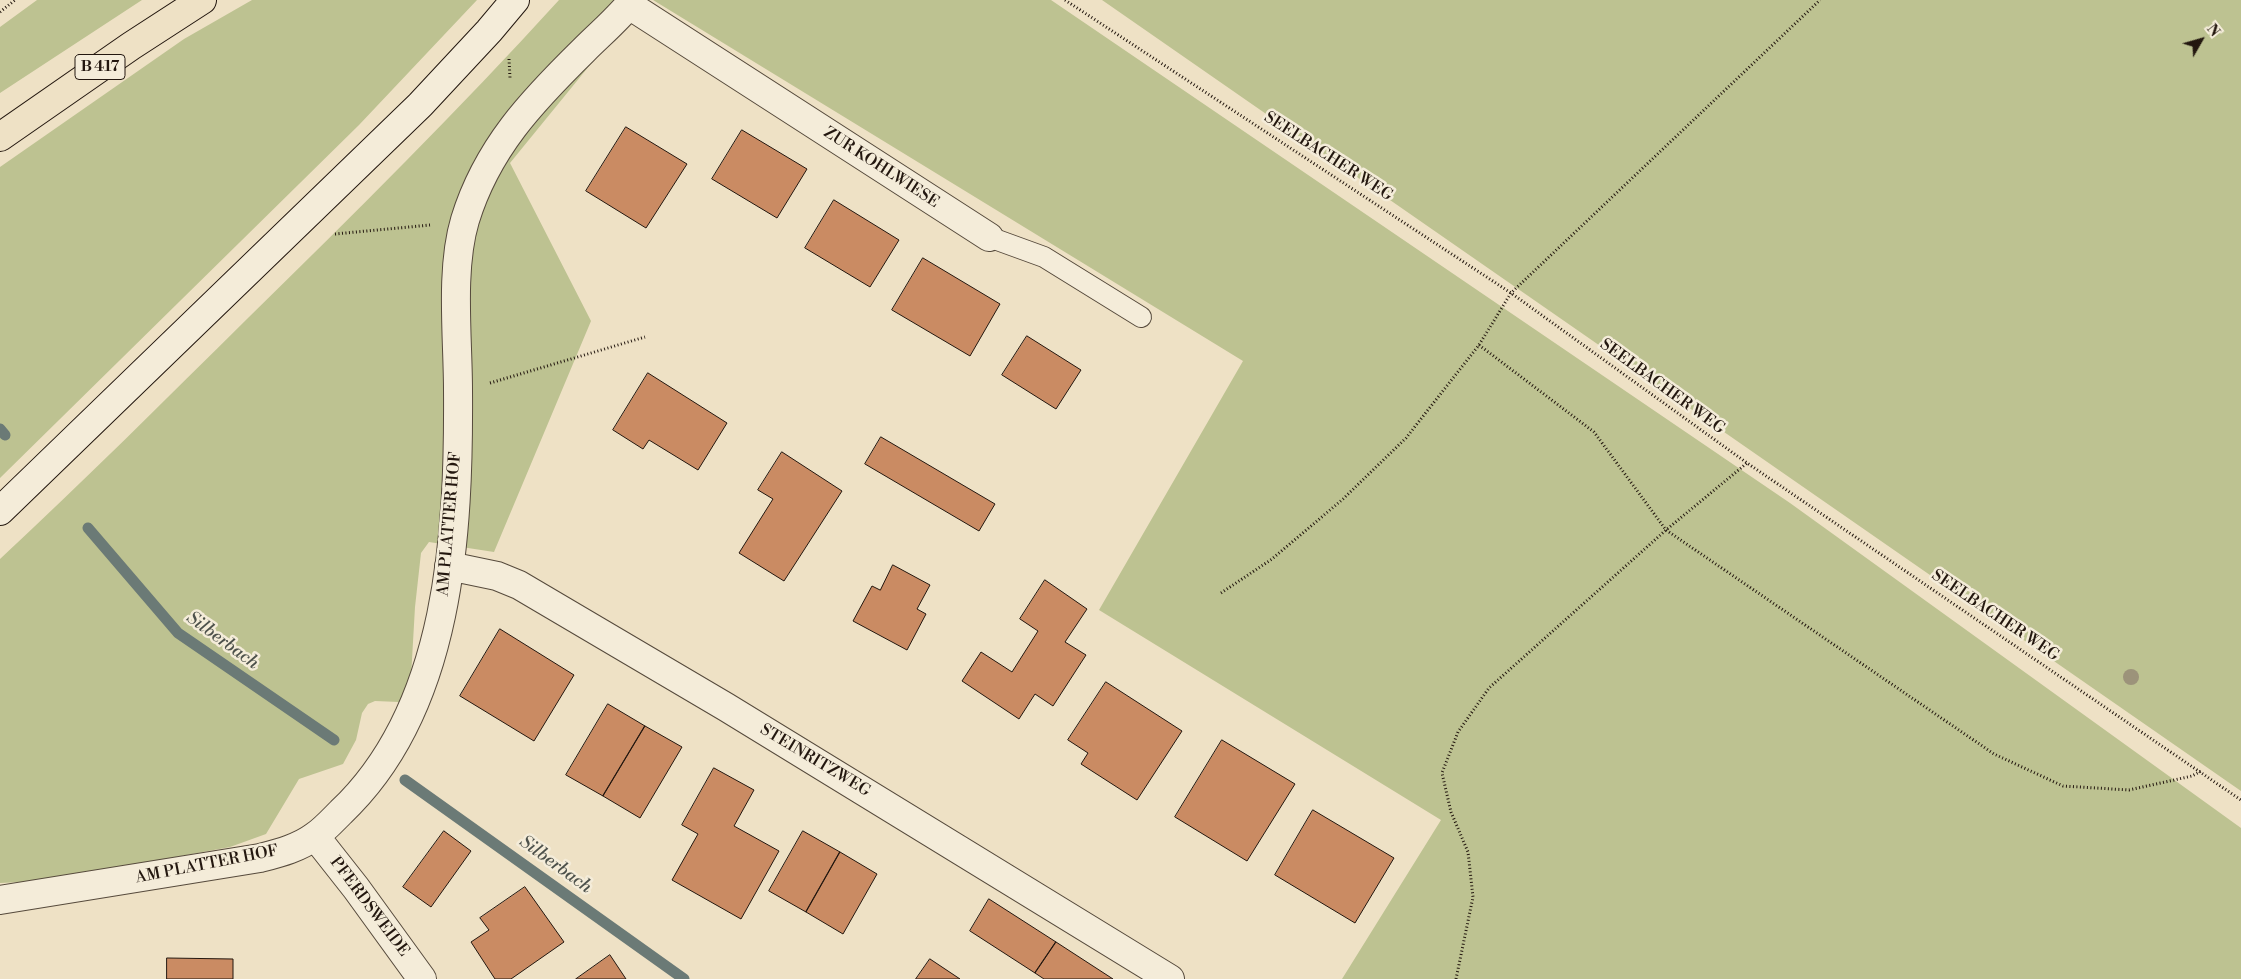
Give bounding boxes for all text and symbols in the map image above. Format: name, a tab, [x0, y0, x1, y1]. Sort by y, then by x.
north arrow	[2176, 15, 2226, 65]
text: N	[2202, 21, 2223, 41]
road number: B 417	[75, 54, 125, 80]
street label: SEELBACHER WEG	[1260, 108, 1396, 206]
street label: ZUR KOHLWIESE	[820, 123, 942, 213]
street label: SEELBACHER WEG	[1596, 335, 1728, 439]
street label: AM PLATTER HOF	[434, 451, 466, 597]
street label: SEELBACHER WEG	[1928, 566, 2062, 666]
water label: Silberbach	[182, 607, 262, 675]
street label: STEINRITZWEG	[756, 721, 874, 801]
water label: Silberbach	[515, 831, 595, 899]
street label: AM PLATTER HOF	[134, 842, 280, 888]
street label: PFERDSWEIDE	[325, 853, 413, 961]

